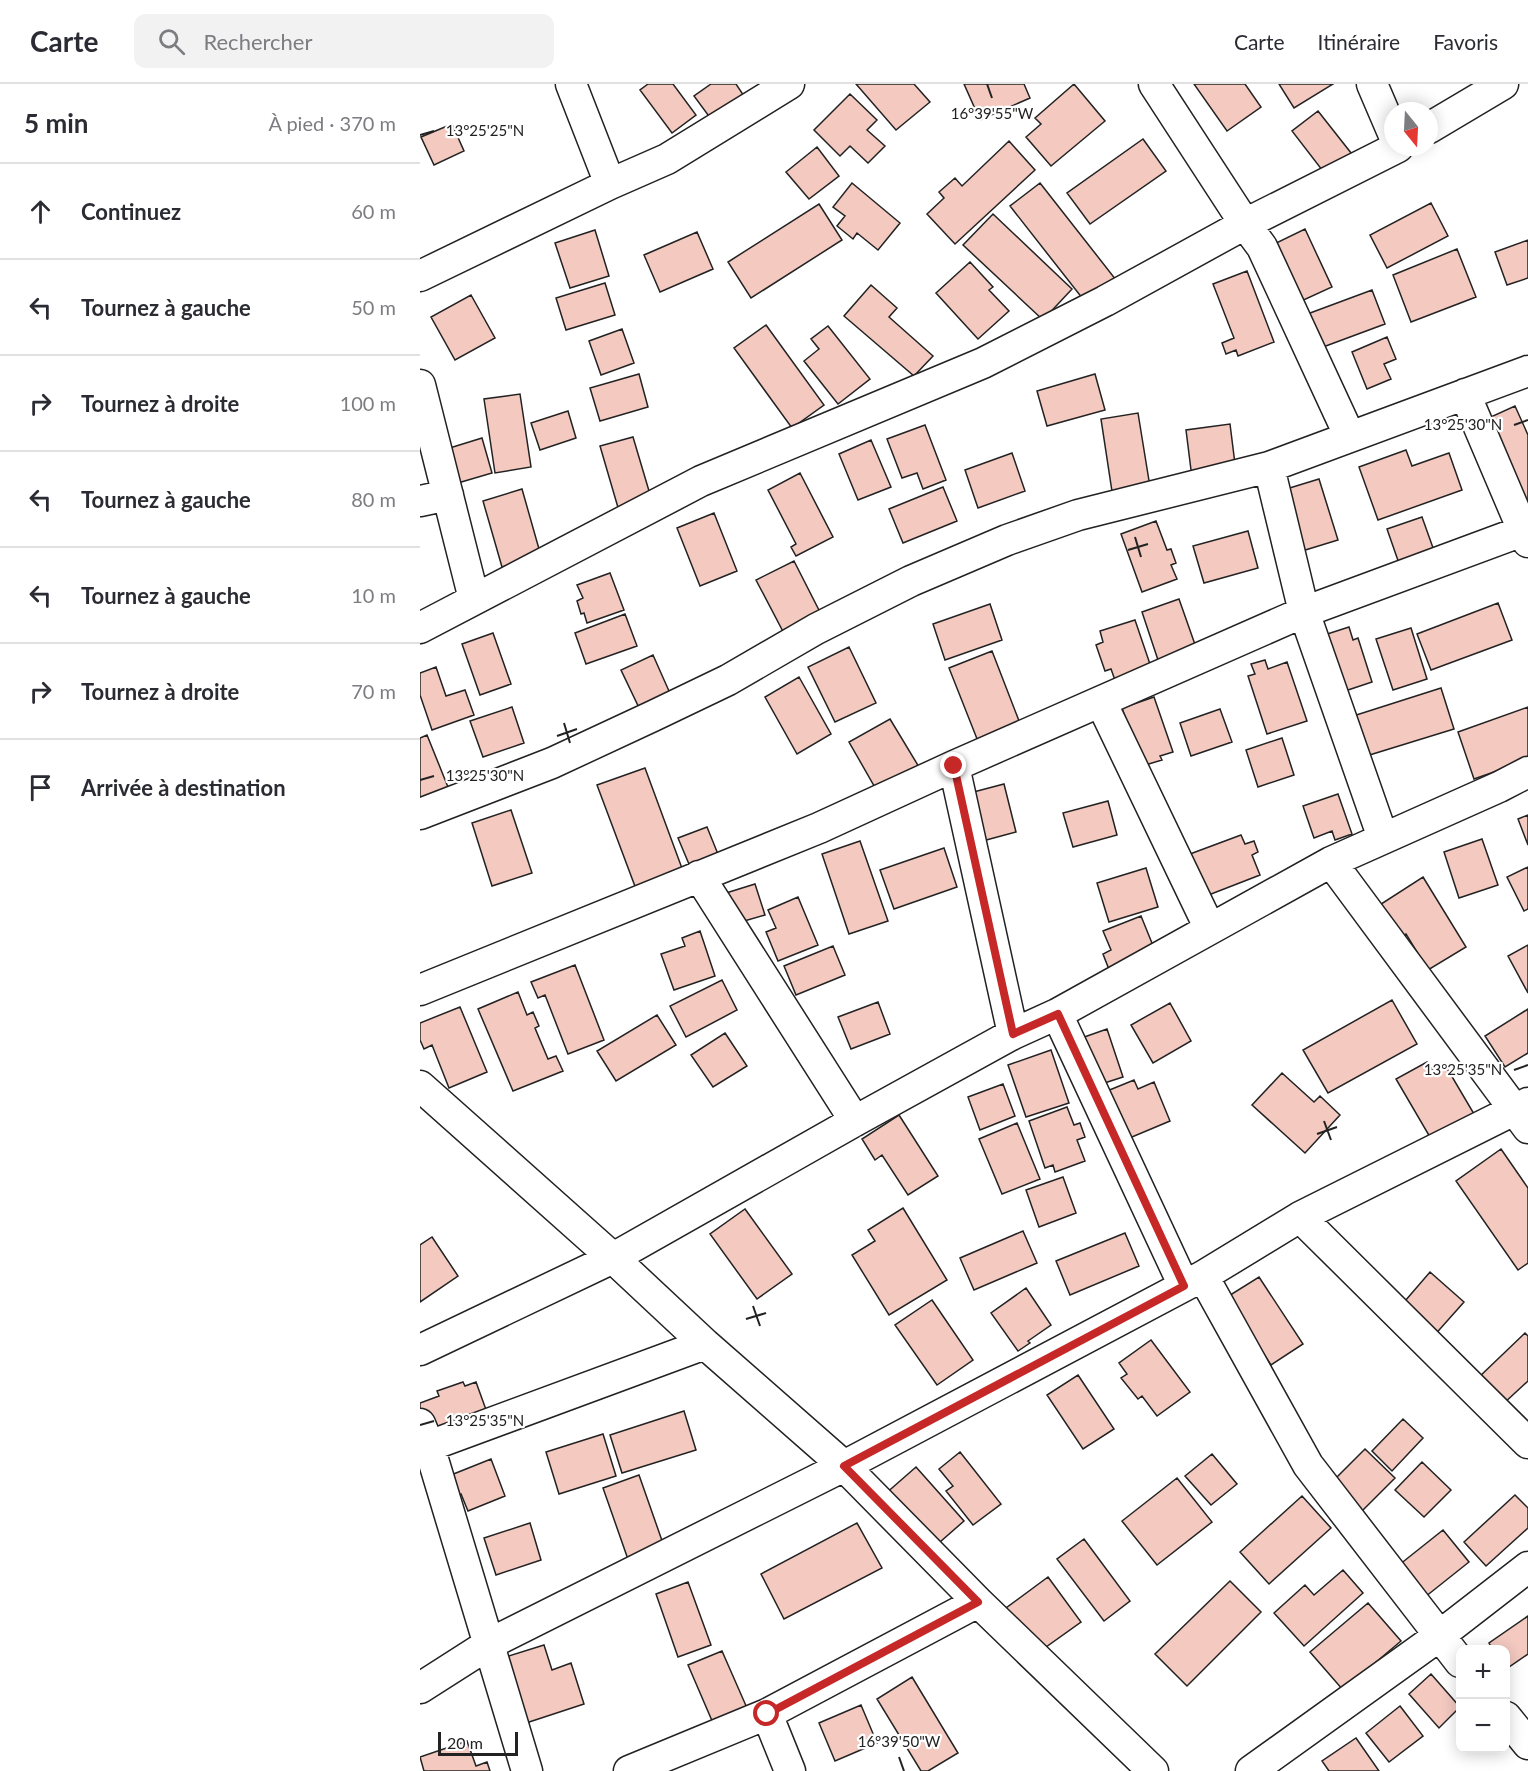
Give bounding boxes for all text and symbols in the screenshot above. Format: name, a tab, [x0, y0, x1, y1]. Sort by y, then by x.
search box	[134, 14, 554, 68]
text: Carte	[30, 24, 98, 58]
icon: search	[155, 25, 188, 58]
text: Rechercher	[203, 28, 312, 55]
text: Carte	[1234, 29, 1285, 54]
text: Itinéraire	[1318, 29, 1400, 54]
text: Favoris	[1433, 29, 1498, 54]
north arrow	[1384, 102, 1438, 156]
text: 16°39'55"W	[951, 104, 1034, 122]
text: 5 min	[24, 107, 88, 139]
text: À pied · 370 m	[268, 111, 396, 135]
text: 13°25'25"N	[446, 121, 524, 139]
icon: ahead	[24, 195, 57, 228]
text: Continuez	[81, 198, 181, 225]
text: 60 m	[351, 199, 396, 223]
icon: left	[24, 291, 57, 324]
text: Tournez à gauche	[81, 294, 251, 321]
text: 50 m	[351, 295, 396, 319]
icon: right	[24, 387, 57, 420]
text: Tournez à droite	[81, 390, 239, 417]
text: 100 m	[340, 391, 396, 415]
text: 13°25'30"N	[1424, 415, 1502, 433]
icon: left	[24, 483, 57, 516]
text: Tournez à gauche	[81, 486, 251, 513]
text: 80 m	[351, 487, 396, 511]
icon: left	[24, 579, 57, 612]
text: Tournez à gauche	[81, 582, 251, 609]
text: 10 m	[351, 583, 396, 607]
icon: right	[24, 675, 57, 708]
text: Tournez à droite	[81, 678, 239, 705]
text: 70 m	[351, 679, 396, 703]
route end	[940, 752, 966, 778]
text: 13°25'30"N	[446, 766, 524, 784]
icon: arrive	[24, 771, 57, 804]
text: Arrivée à destination	[81, 774, 286, 801]
text: 13°25'35"N	[1424, 1060, 1502, 1078]
text: 13°25'35"N	[446, 1411, 524, 1429]
map controls	[1456, 1645, 1510, 1753]
button: +	[1456, 1645, 1510, 1699]
button: −	[1456, 1699, 1510, 1753]
route start	[753, 1700, 779, 1726]
scale bar	[438, 1729, 518, 1756]
text: 16°39'50"W	[858, 1732, 941, 1750]
text: 20 m	[447, 1733, 483, 1752]

